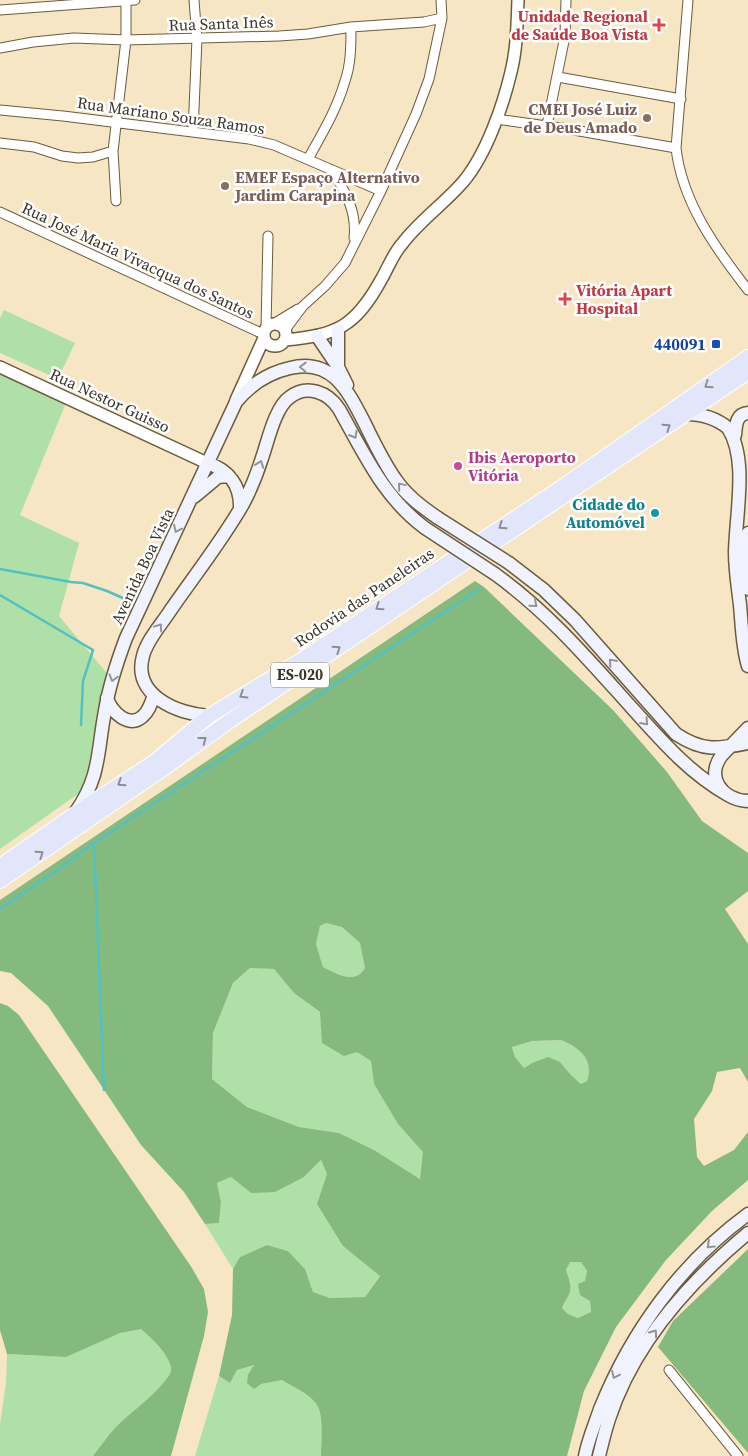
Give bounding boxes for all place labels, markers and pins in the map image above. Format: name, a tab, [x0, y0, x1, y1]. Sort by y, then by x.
place label: Unidade Regional de Saúde Boa Vista	[511, 5, 648, 45]
marker: Unidade Regional de Saúde Boa Vista	[652, 18, 666, 32]
place label: CMEI José Luiz de Deus Amado	[523, 98, 638, 138]
marker: CMEI José Luiz de Deus Amado	[641, 112, 653, 124]
place label: EMEF Espaço Alternativo Jardim Carapina	[234, 166, 420, 206]
marker: EMEF Espaço Alternativo Jardim Carapina	[219, 180, 231, 192]
place label: Vitória Apart Hospital	[576, 279, 672, 319]
marker: Vitória Apart Hospital	[558, 292, 572, 306]
place label: 440091	[654, 333, 706, 355]
marker: 440091	[710, 338, 722, 350]
place label: Ibis Aeroporto Vitória	[468, 446, 576, 486]
marker: Ibis Aeroporto Vitória	[452, 460, 464, 472]
place label: Cidade do Automóvel	[566, 493, 645, 533]
marker: Cidade do Automóvel	[649, 507, 661, 519]

